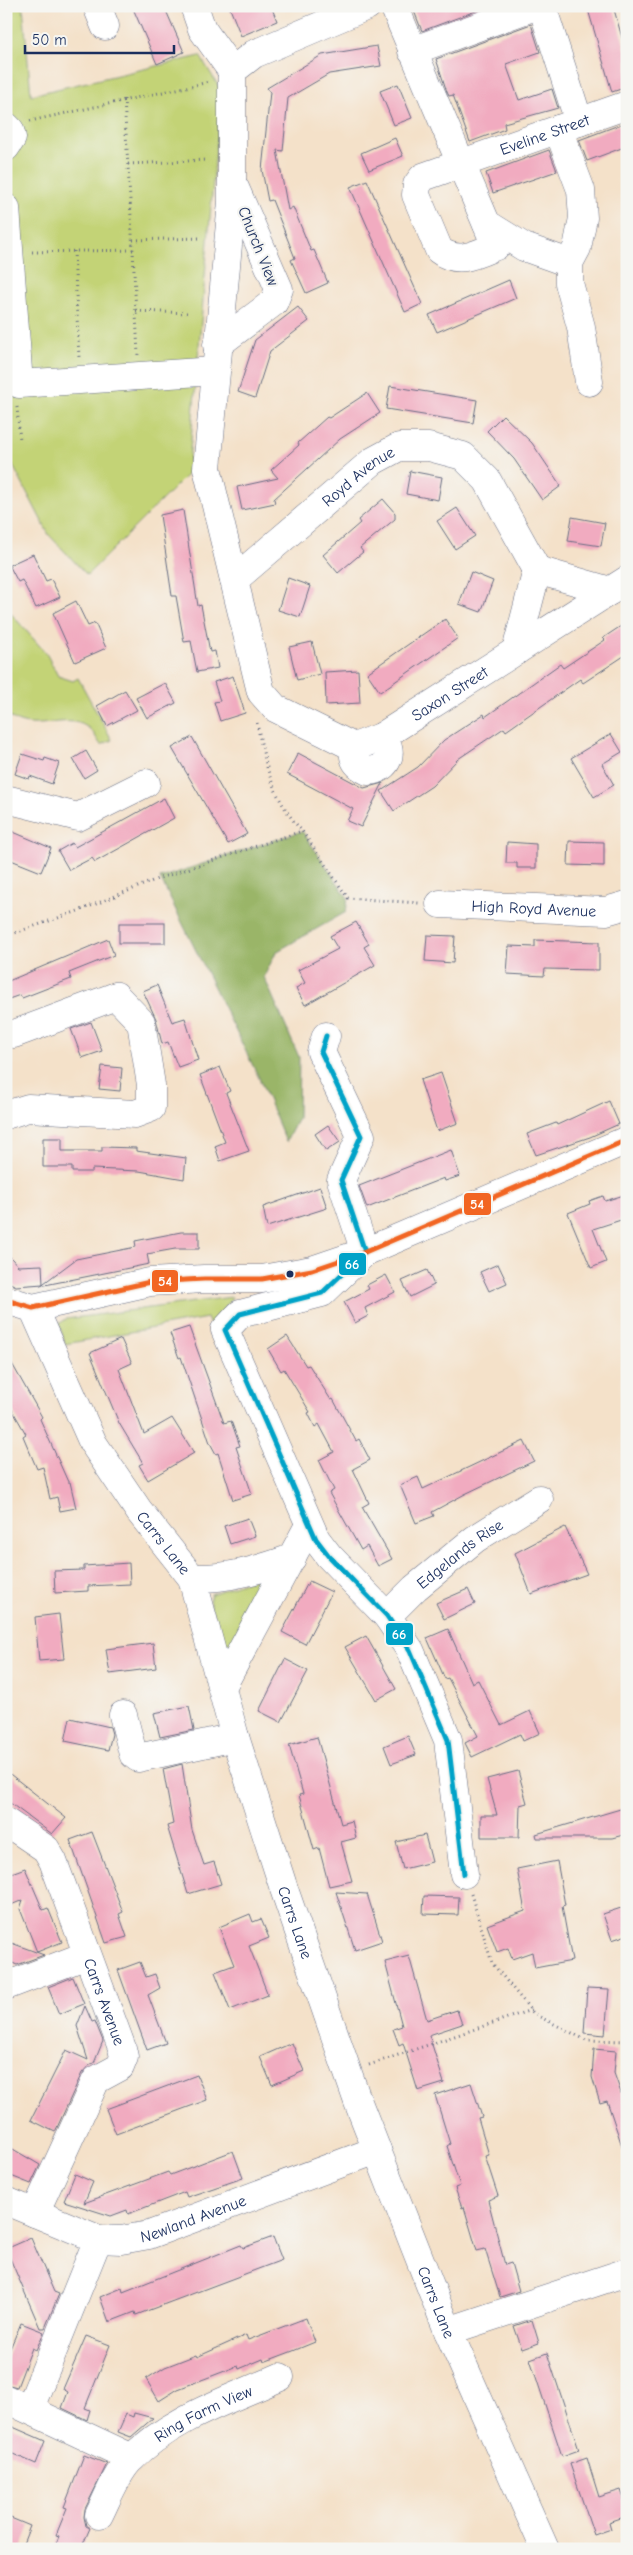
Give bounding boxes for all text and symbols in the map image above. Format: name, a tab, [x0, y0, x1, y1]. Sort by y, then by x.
scale bar	[25, 22, 174, 54]
text: 50 m	[32, 31, 67, 49]
street label: Eveline Street	[498, 111, 592, 159]
street label: Church View	[234, 204, 282, 289]
street label: Royd Avenue	[319, 443, 398, 511]
street label: Saxon Street	[408, 663, 492, 725]
street label: High Royd Avenue	[471, 897, 597, 921]
line badge: 54	[463, 1192, 492, 1216]
text: 54	[470, 1196, 484, 1213]
line badge: 66	[338, 1252, 367, 1276]
text: 66	[345, 1256, 359, 1273]
line badge: 54	[151, 1269, 179, 1293]
unlabelled marker	[285, 1269, 295, 1279]
text: 54	[158, 1273, 172, 1290]
street label: Carrs Lane	[133, 1508, 194, 1578]
street label: Edgelands Rise	[413, 1516, 506, 1593]
line badge: 66	[385, 1622, 414, 1646]
text: 66	[392, 1626, 406, 1643]
street label: Carrs Lane	[274, 1884, 316, 1961]
street label: Carrs Avenue	[80, 1956, 128, 2048]
street label: Newland Avenue	[139, 2192, 249, 2246]
street label: Carrs Lane	[413, 2264, 458, 2341]
street label: Ring Farm View	[151, 2382, 256, 2446]

